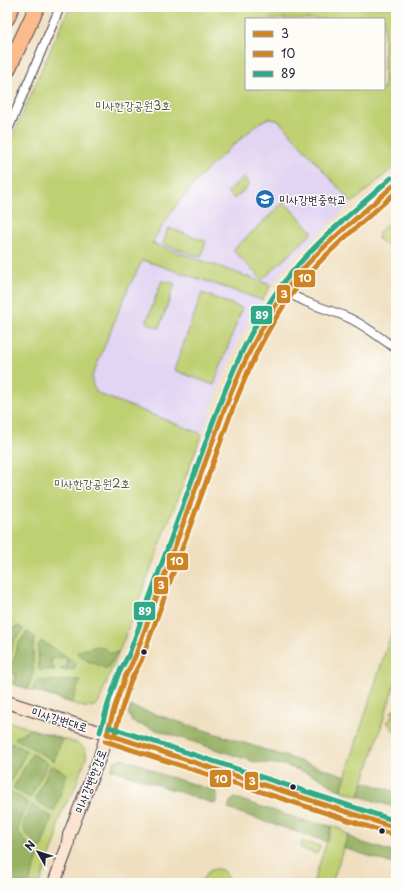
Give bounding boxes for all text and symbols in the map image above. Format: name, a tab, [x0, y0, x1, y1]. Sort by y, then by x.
legend	[245, 18, 385, 90]
text: 3	[281, 24, 289, 42]
text: 10	[281, 44, 295, 62]
text: 89	[281, 64, 295, 82]
park label: 미사한강공원3호	[95, 96, 171, 114]
school or university icon: 미사강변중학교	[254, 188, 276, 210]
place label: 미사강변중학교	[279, 190, 347, 208]
line badge: 10	[293, 269, 316, 288]
text: 10	[298, 269, 312, 286]
line badge: 3	[276, 284, 291, 304]
text: 3	[280, 285, 288, 302]
line badge: 89	[250, 305, 273, 325]
text: 89	[255, 306, 269, 323]
park label: 미사한강공원2호	[54, 474, 130, 492]
line badge: 10	[166, 552, 189, 571]
text: 10	[170, 552, 184, 569]
line badge: 3	[153, 576, 169, 595]
text: 3	[157, 576, 165, 593]
line badge: 89	[133, 601, 156, 621]
text: 89	[138, 602, 152, 619]
unlabelled marker	[139, 647, 149, 657]
street label: 미사강변대로	[30, 702, 90, 736]
street label: 미사강변한강로	[69, 746, 111, 816]
line badge: 10	[209, 769, 232, 788]
text: 10	[214, 770, 228, 787]
line badge: 3	[244, 771, 259, 791]
text: 3	[248, 772, 256, 789]
unlabelled marker	[288, 782, 298, 792]
unlabelled marker	[377, 826, 387, 836]
north arrow	[18, 832, 58, 872]
text: N	[20, 836, 39, 854]

